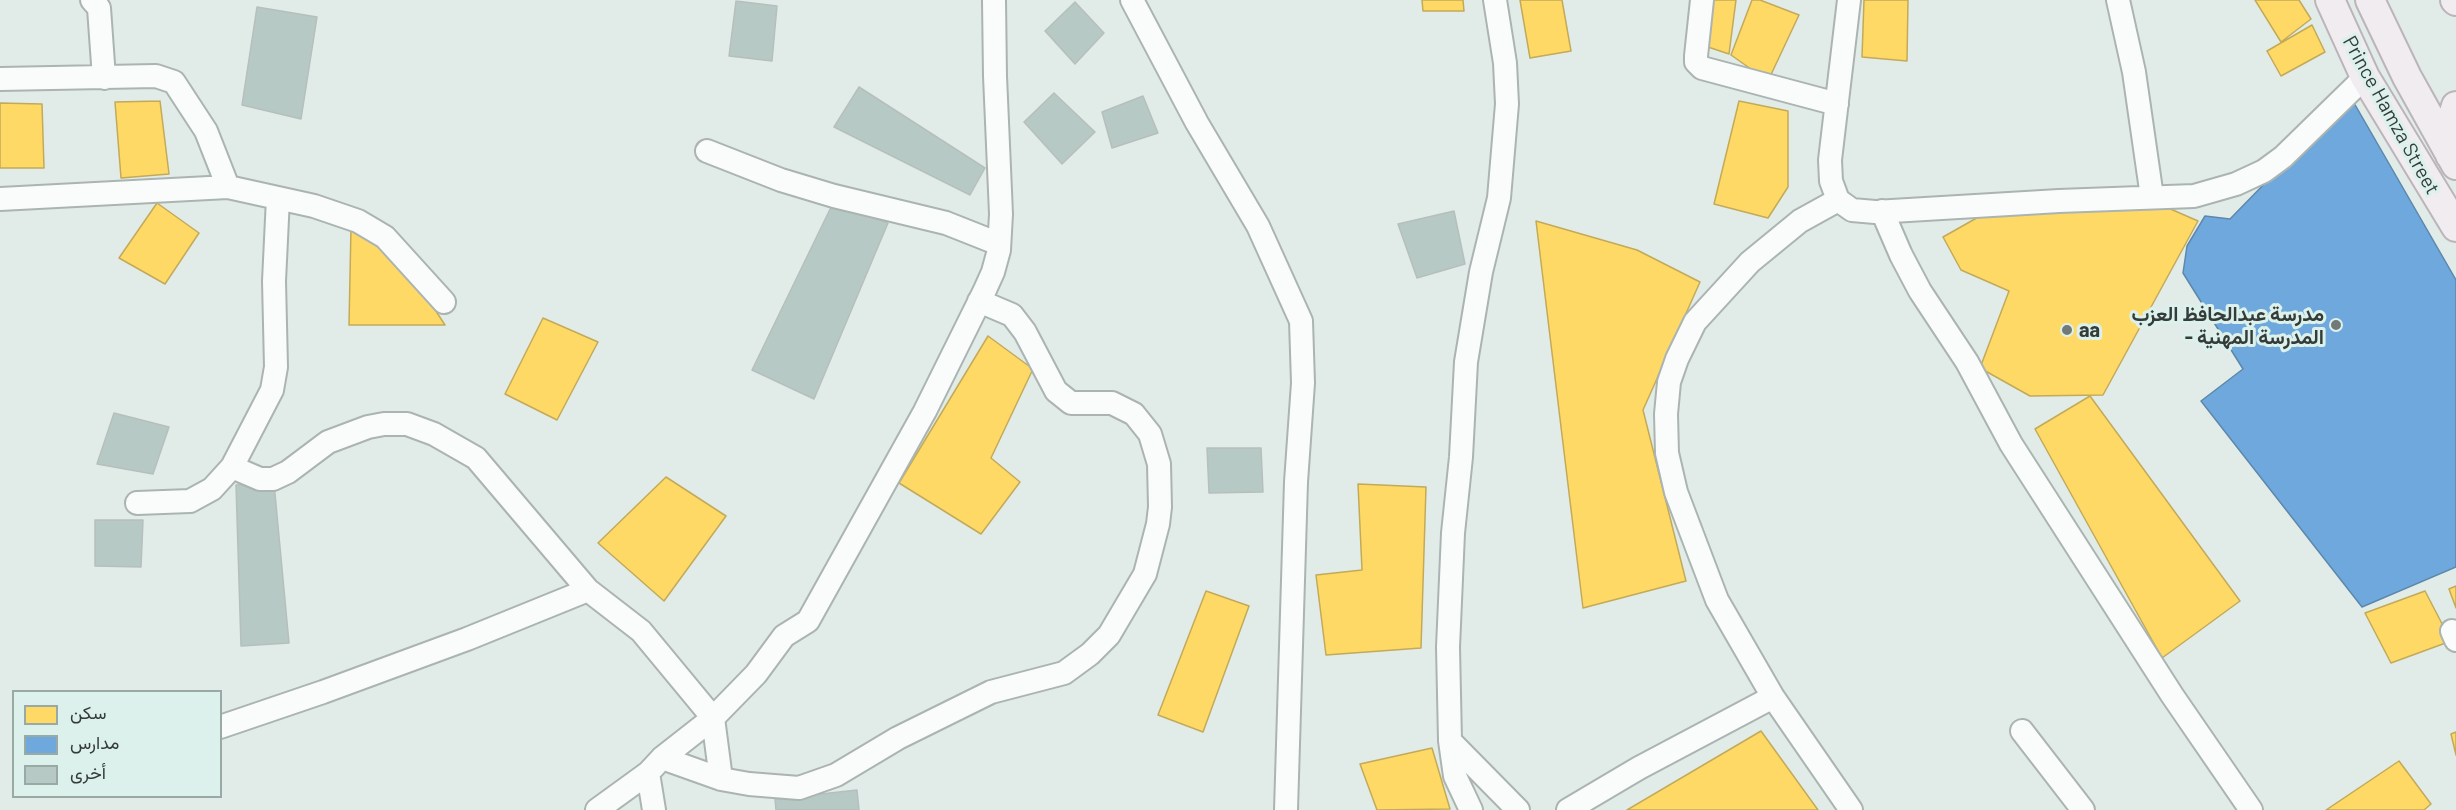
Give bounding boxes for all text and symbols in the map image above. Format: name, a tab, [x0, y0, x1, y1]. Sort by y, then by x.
street label: Prince Hamza Street	[2337, 32, 2445, 198]
place label: مدرسة عبدالحافظ العزب - المدرسة المهنية	[2132, 302, 2324, 349]
place label: aa	[2079, 318, 2100, 342]
marker: مدرسة عبدالحافظ العزب - المدرسة المهنية	[2329, 318, 2343, 332]
marker: aa	[2060, 323, 2074, 337]
legend	[12, 690, 222, 798]
text: سكن	[70, 701, 106, 723]
text: مدارس	[70, 731, 119, 753]
text: أخرى	[70, 761, 106, 783]

